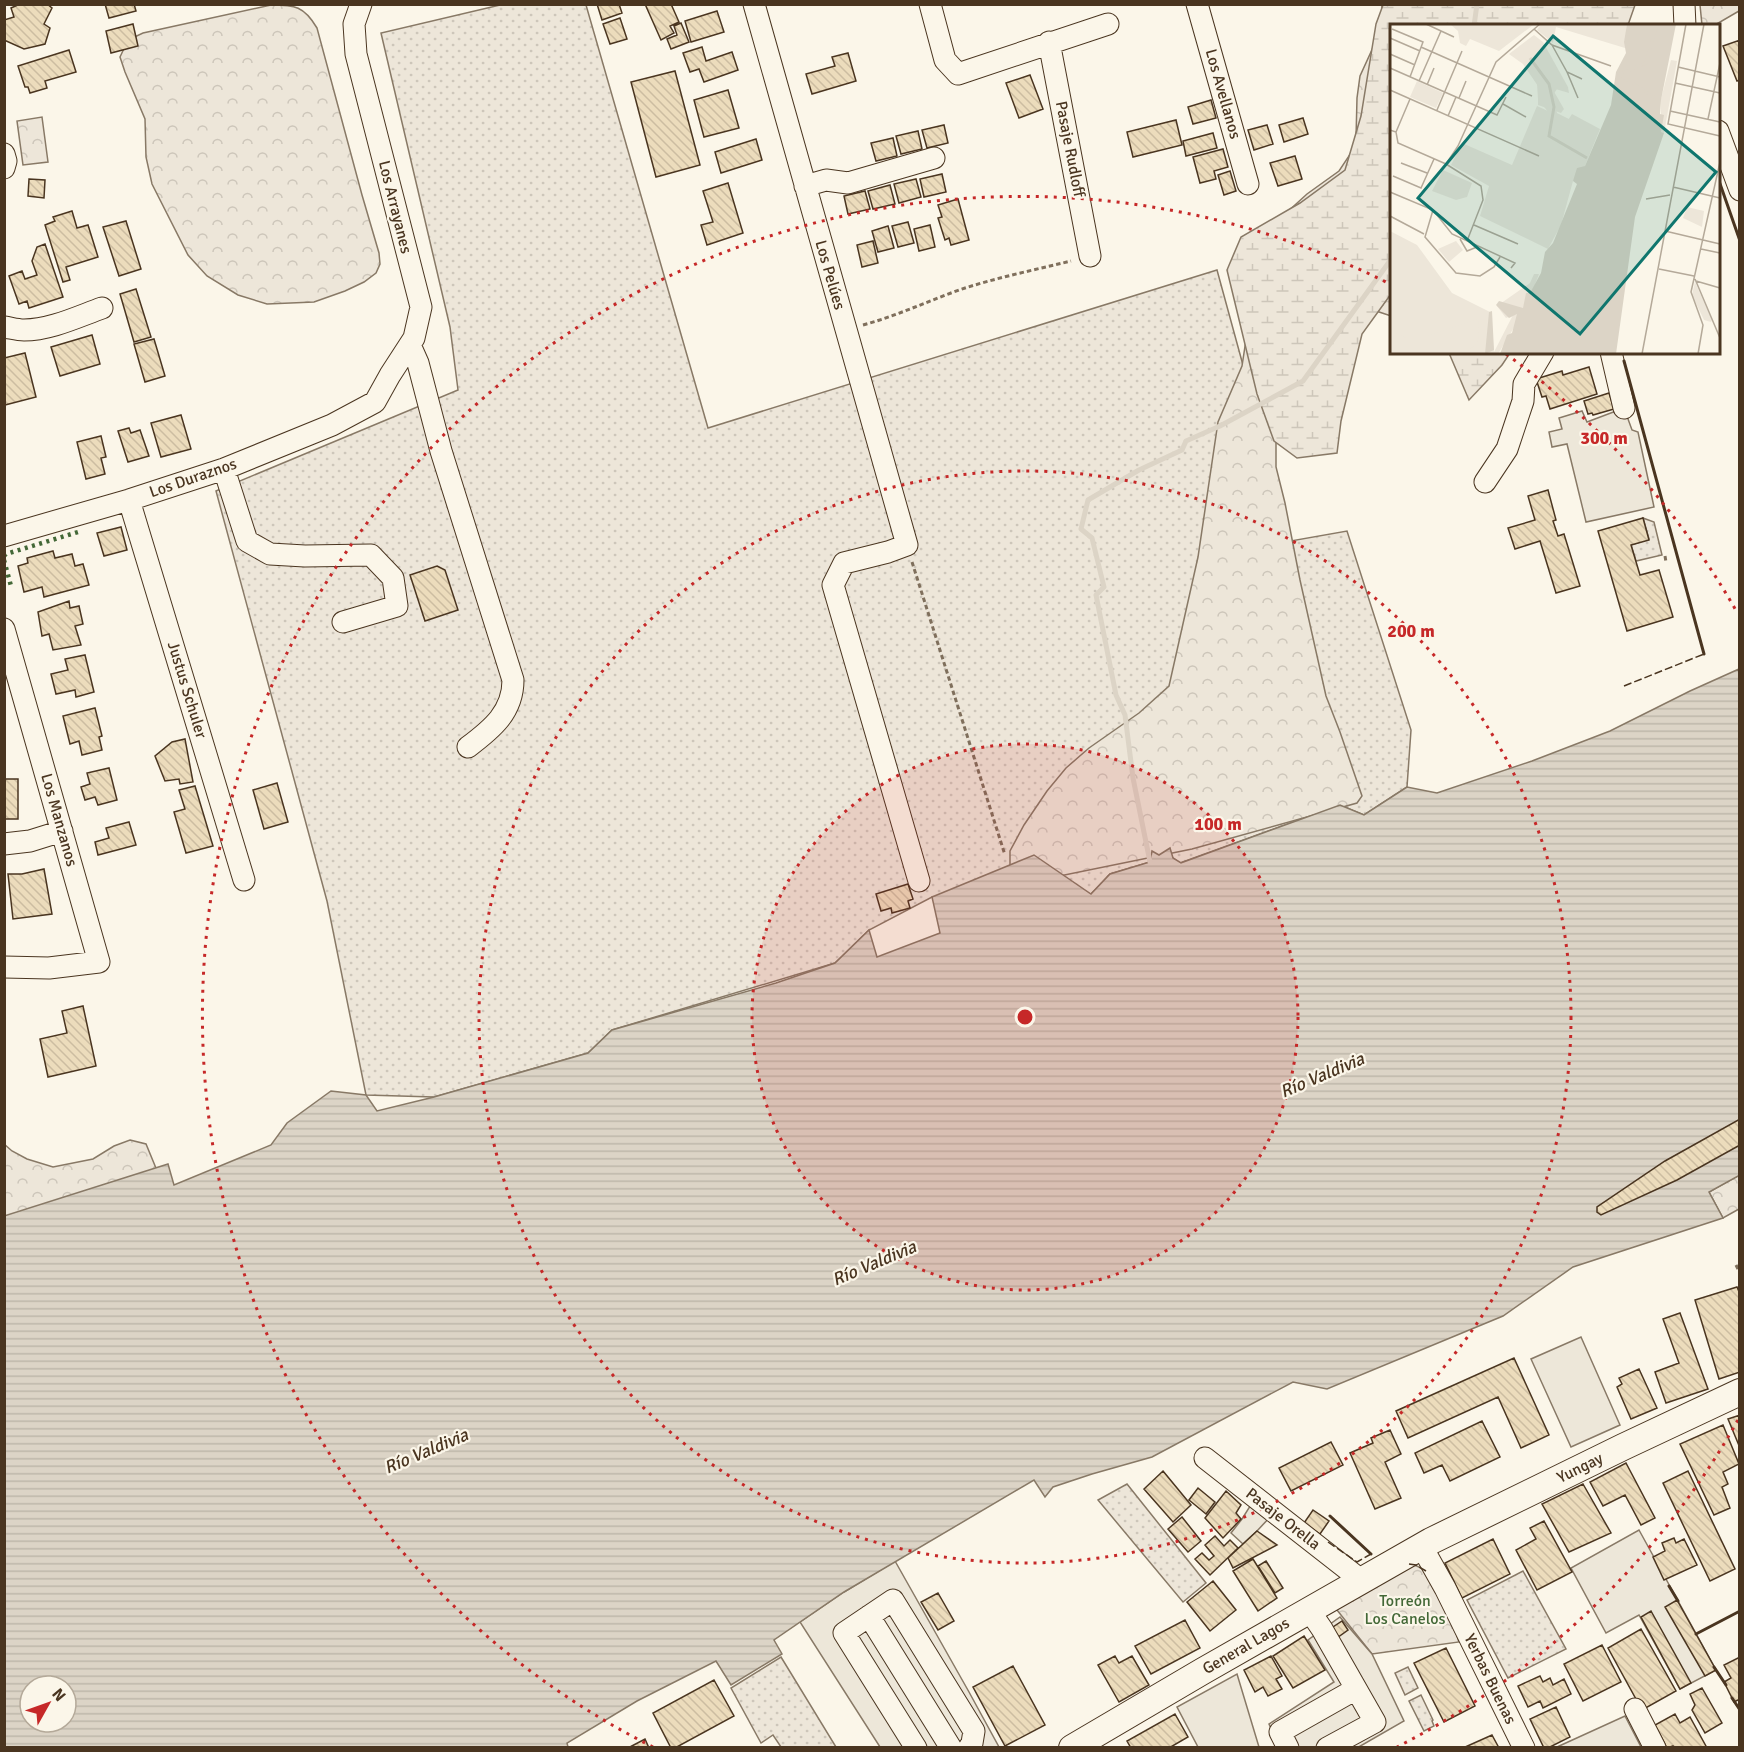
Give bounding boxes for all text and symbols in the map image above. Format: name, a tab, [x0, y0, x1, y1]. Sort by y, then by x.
inset map	[1390, 24, 1720, 354]
street label: Los Avellanos	[1201, 47, 1245, 141]
street label: Pasaje Rudloff	[1051, 99, 1089, 199]
street label: Los Arrayanes	[374, 158, 416, 256]
street label: Los Pelúes	[811, 238, 849, 312]
text: 300 m	[1580, 427, 1628, 449]
street label: Los Duraznos	[147, 454, 239, 502]
text: 200 m	[1387, 620, 1435, 642]
street label: Justus Schuler	[163, 639, 211, 741]
street label: Los Manzanos	[36, 771, 82, 869]
text: 100 m	[1194, 813, 1242, 835]
centre of rings	[1015, 1007, 1035, 1027]
water label: Río Valdivia	[1277, 1047, 1368, 1103]
water label: Río Valdivia	[829, 1235, 920, 1291]
water label: Río Valdivia	[381, 1423, 472, 1479]
street label: Yungay	[1554, 1448, 1607, 1488]
street label: Pasaje Orella	[1242, 1484, 1324, 1554]
park label: Torreón Los Canelos	[1364, 1591, 1446, 1629]
street label: General Lagos	[1199, 1613, 1293, 1679]
street label: Yerbas Buenas	[1459, 1630, 1521, 1728]
north arrow	[18, 1674, 78, 1734]
text: N	[47, 1684, 70, 1706]

